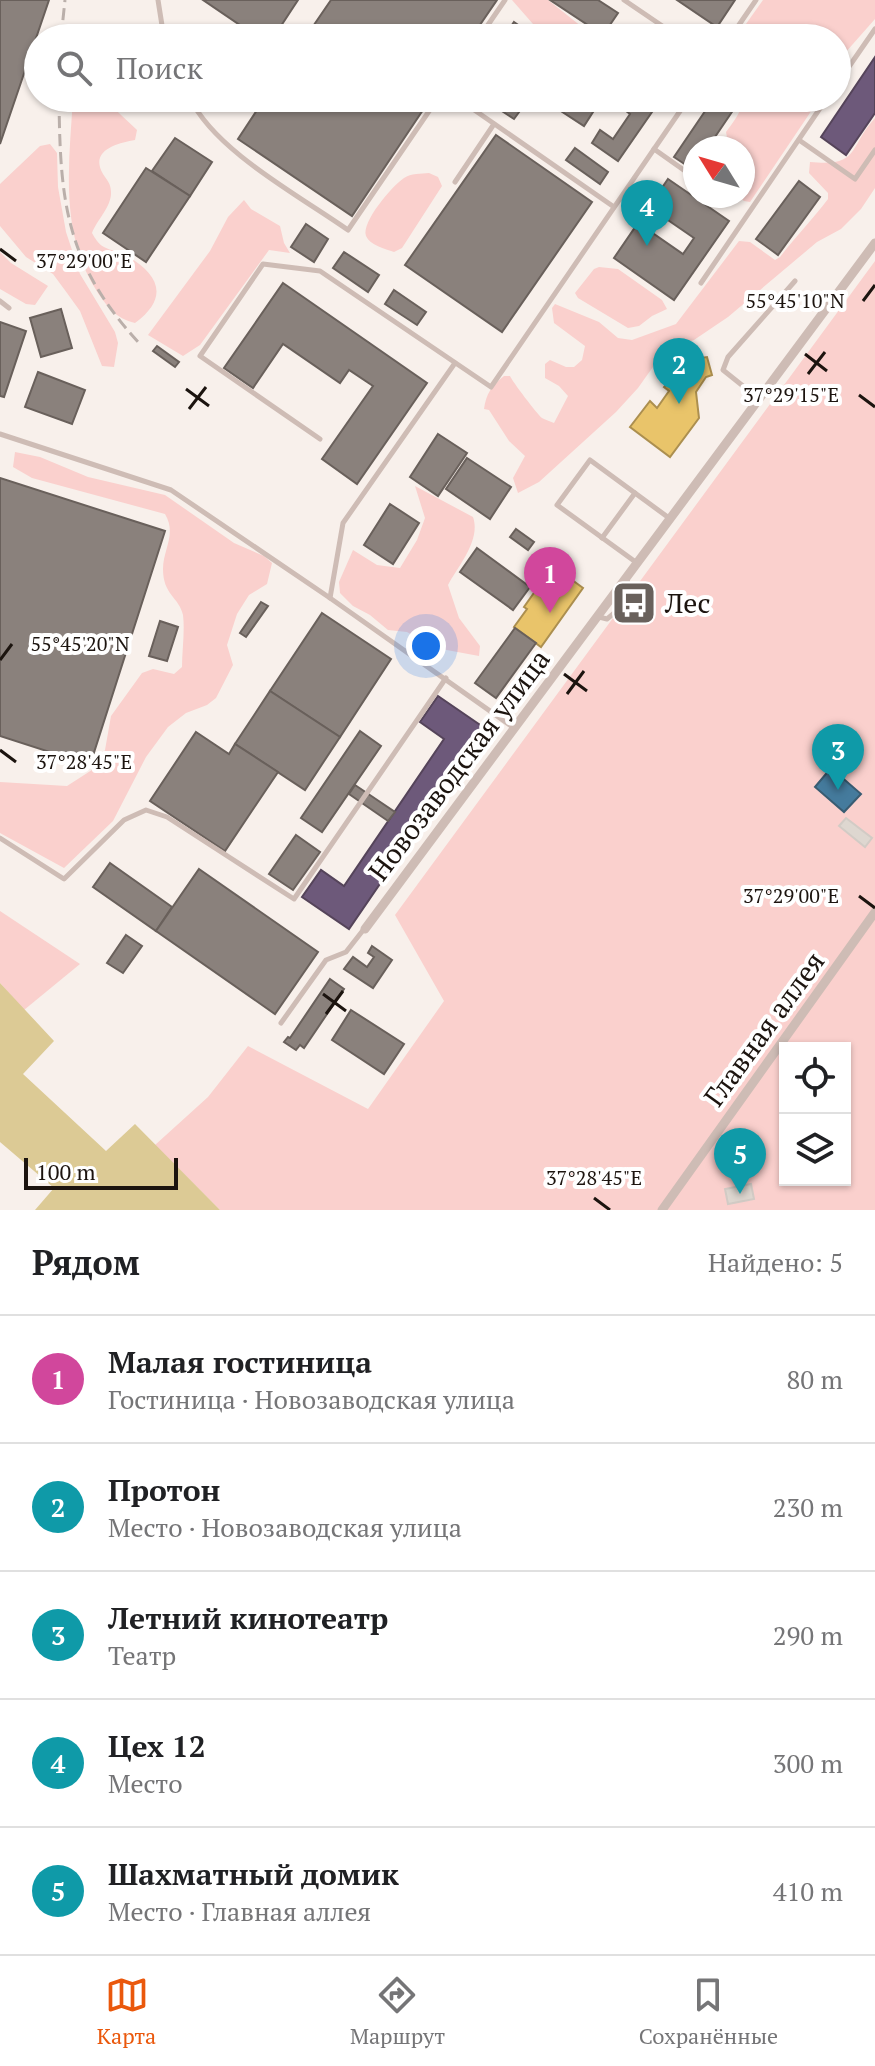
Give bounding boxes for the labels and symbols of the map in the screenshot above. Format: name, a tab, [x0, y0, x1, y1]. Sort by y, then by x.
north arrow	[683, 136, 755, 208]
pin: 4	[621, 180, 673, 246]
text: 37°29'00"E	[36, 247, 132, 274]
text: 55°45'10"N	[745, 287, 845, 314]
pin: 2	[653, 338, 705, 404]
text: 37°29'15"E	[743, 381, 839, 408]
pin: 1	[524, 547, 576, 613]
bus stop icon: Лес	[610, 579, 658, 627]
place label: Лес	[664, 584, 710, 621]
your location	[406, 626, 446, 666]
text: 55°45'20"N	[30, 630, 130, 657]
street label: Новозаводская улица	[359, 642, 558, 888]
pin: 3	[812, 724, 864, 790]
text: 37°28'45"E	[36, 748, 132, 775]
text: 37°29'00"E	[743, 882, 839, 909]
street label: Главная аллея	[695, 944, 832, 1113]
pin: 5	[714, 1128, 766, 1194]
scale bar	[24, 1154, 178, 1190]
text: 37°28'45"E	[546, 1164, 642, 1191]

